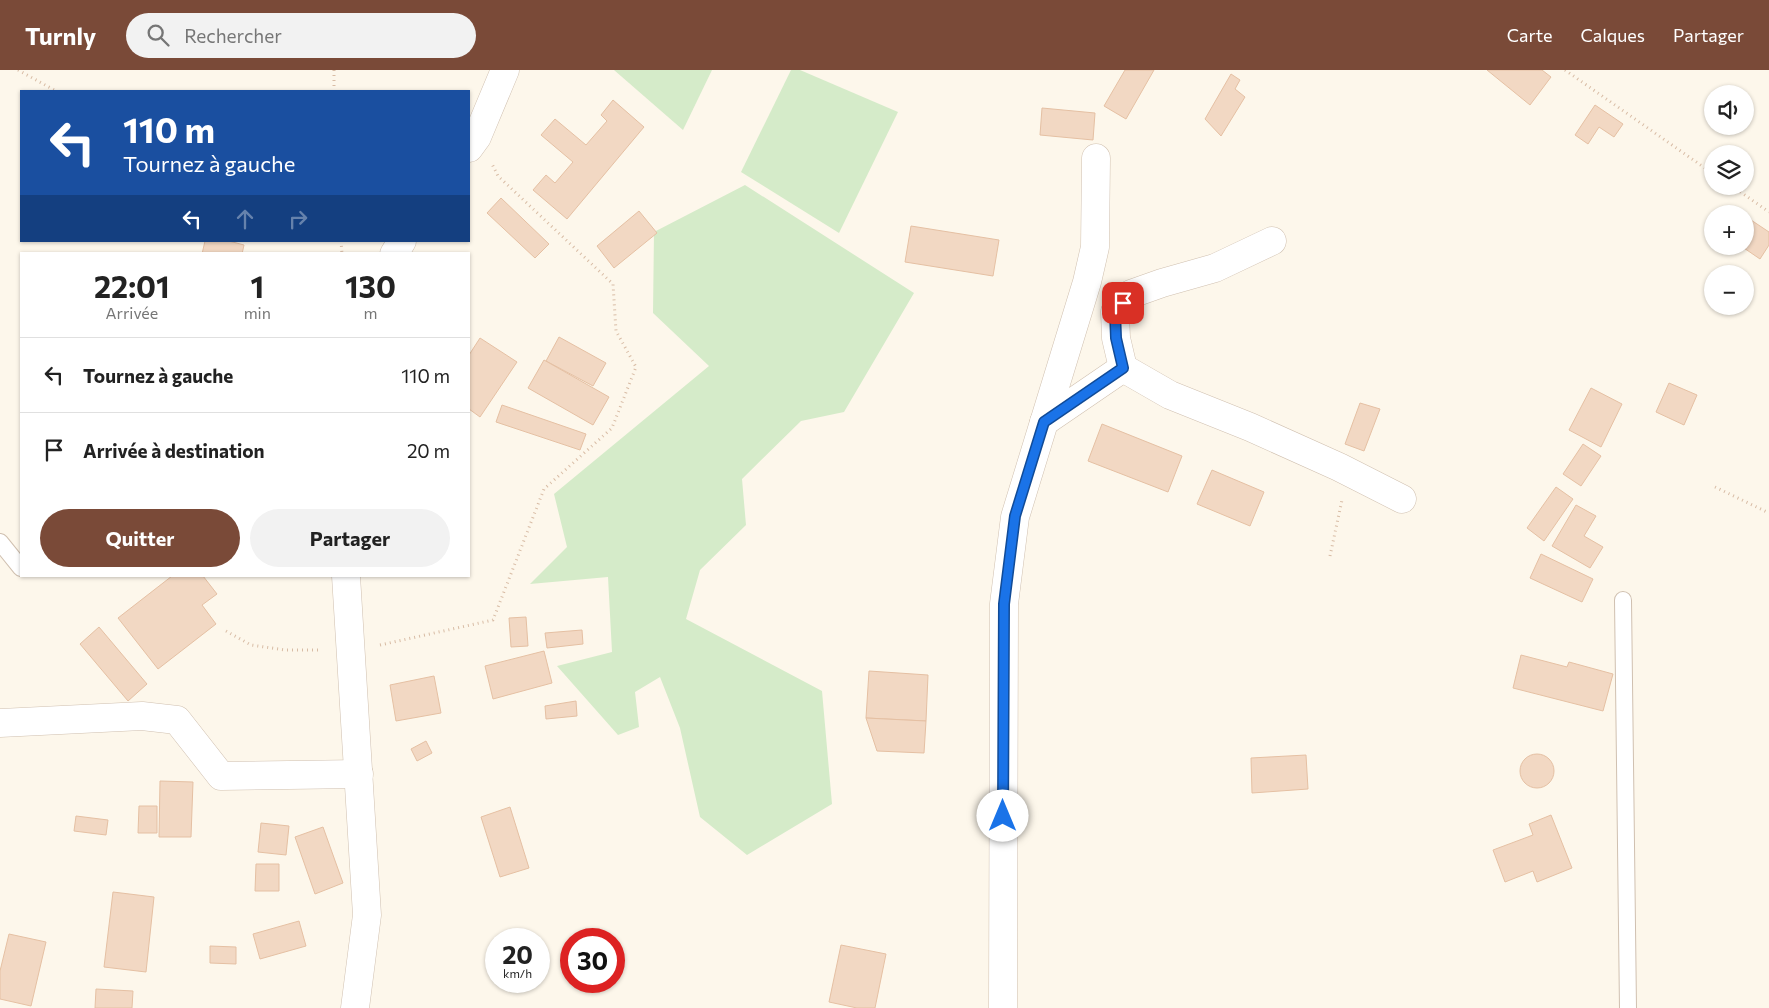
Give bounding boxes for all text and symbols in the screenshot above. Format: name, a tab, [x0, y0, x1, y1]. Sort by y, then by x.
search box	[126, 13, 476, 58]
text: Turnly	[25, 21, 96, 50]
icon: search	[144, 21, 172, 49]
text: Rechercher	[184, 24, 282, 47]
text: Carte	[1507, 24, 1552, 46]
text: Calques	[1580, 24, 1645, 46]
text: Partager	[1673, 24, 1744, 46]
map controls	[1704, 85, 1754, 315]
button: sound	[1704, 85, 1754, 135]
text: 110 m	[123, 107, 215, 150]
icon: left	[40, 110, 105, 175]
button: layers	[1704, 145, 1754, 195]
text: Tournez à gauche	[123, 150, 295, 177]
icon: left	[178, 205, 206, 233]
icon: ahead	[231, 205, 259, 233]
icon: right	[284, 205, 312, 233]
button: +	[1704, 205, 1754, 255]
button: −	[1704, 265, 1754, 315]
text: 22:01	[94, 267, 170, 304]
text: 1	[250, 267, 264, 304]
text: 130	[345, 267, 396, 304]
pin	[1102, 282, 1144, 324]
icon: arrive	[1109, 289, 1137, 317]
text: Arrivée	[105, 303, 158, 322]
text: min	[244, 303, 271, 322]
text: m	[363, 303, 377, 322]
icon: left	[40, 361, 68, 389]
text: Tournez à gauche	[83, 364, 233, 387]
text: 110 m	[401, 364, 450, 387]
icon: arrive	[40, 436, 68, 464]
text: Arrivée à destination	[83, 439, 265, 462]
text: 20 m	[407, 439, 450, 462]
button: Quitter	[40, 509, 240, 567]
button: Partager	[250, 509, 450, 567]
position arrow	[976, 789, 1028, 841]
speed limit sign: 30	[560, 928, 625, 993]
text: 20	[502, 939, 533, 969]
text: km/h	[503, 966, 532, 980]

